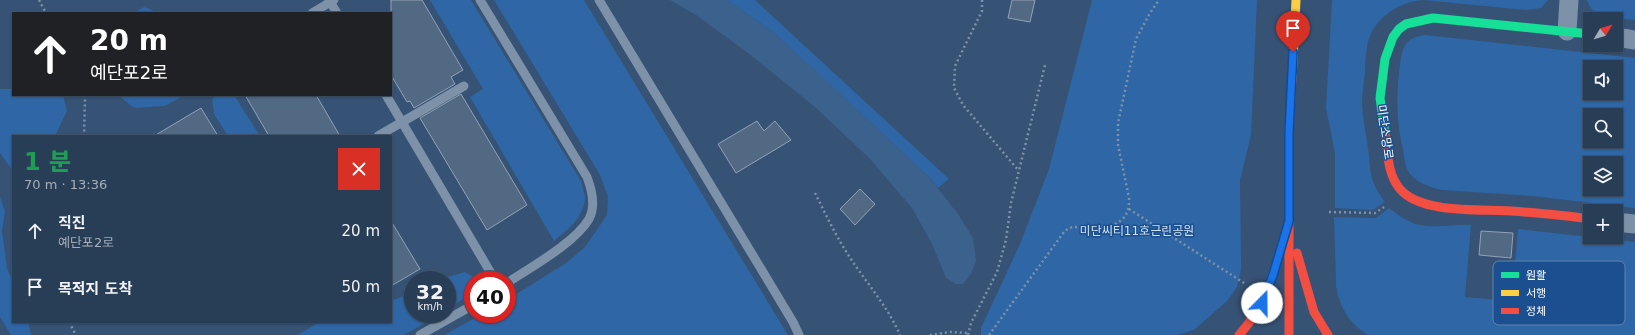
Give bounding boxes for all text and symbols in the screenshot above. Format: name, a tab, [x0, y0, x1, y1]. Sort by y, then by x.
pin	[1276, 11, 1310, 52]
north arrow	[1583, 12, 1623, 52]
map controls	[1583, 12, 1623, 244]
icon: arrive	[1282, 17, 1304, 39]
text: 20 m	[90, 24, 168, 57]
icon: ahead	[24, 28, 76, 80]
button: sound	[1583, 60, 1623, 100]
text: 예단포2로	[90, 62, 168, 83]
street label: 미단소망로	[1374, 104, 1396, 160]
button: search	[1583, 108, 1623, 148]
text: 1 분	[24, 148, 71, 176]
button: close	[338, 148, 380, 190]
button: layers	[1583, 156, 1623, 196]
text: 70 m · 13:36	[24, 177, 107, 192]
button: +	[1583, 204, 1623, 244]
text: 직진	[58, 214, 86, 232]
icon: ahead	[24, 220, 46, 242]
text: 20 m	[342, 222, 380, 240]
park label: 미단씨티11호근린공원	[1080, 224, 1194, 238]
text: 예단포2로	[58, 235, 114, 250]
legend	[1493, 261, 1625, 325]
text: 원활	[1526, 269, 1546, 282]
speed limit sign: 40	[464, 271, 516, 323]
icon: arrive	[24, 276, 46, 298]
text: 50 m	[342, 278, 380, 296]
text: 목적지 도착	[58, 280, 132, 298]
text: 32	[416, 280, 444, 304]
position arrow	[1241, 282, 1283, 324]
text: 서행	[1526, 287, 1546, 300]
text: km/h	[417, 301, 443, 312]
text: 정체	[1526, 305, 1546, 318]

